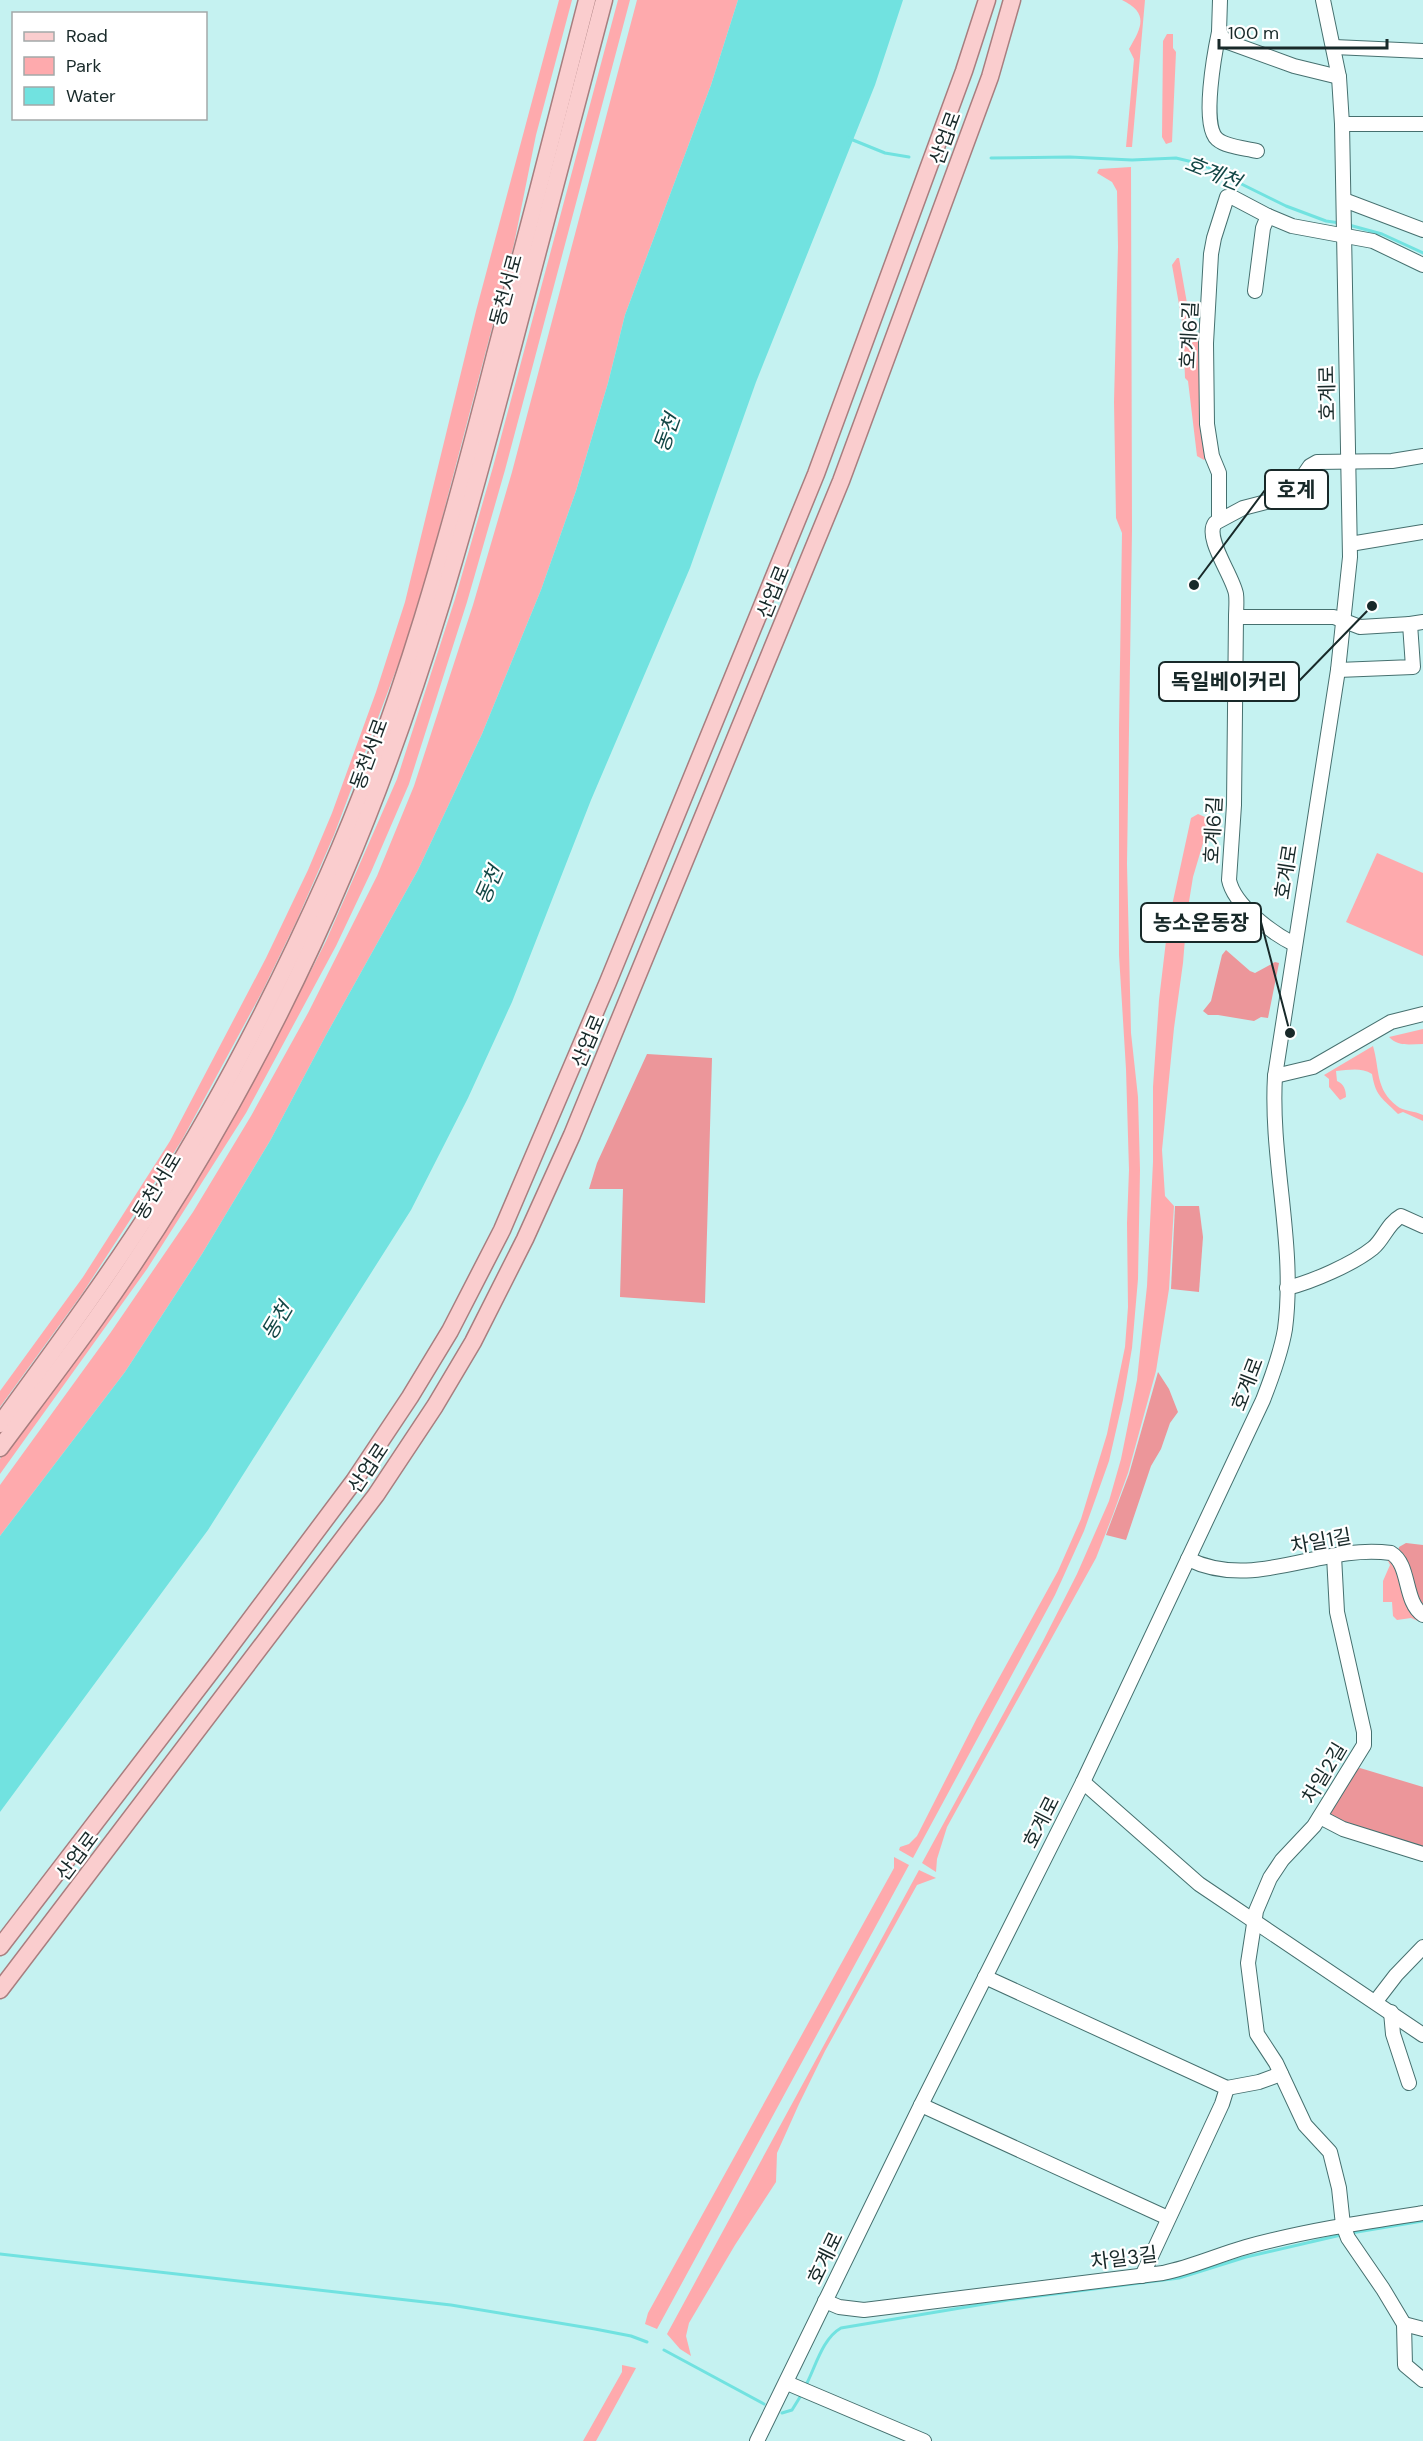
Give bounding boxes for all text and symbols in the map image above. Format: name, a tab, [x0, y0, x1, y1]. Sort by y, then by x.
legend	[12, 12, 207, 120]
scale bar	[1219, 12, 1387, 50]
text: 100 m	[1228, 21, 1279, 45]
text: Road	[66, 24, 108, 48]
text: Park	[66, 54, 102, 78]
text: Water	[66, 84, 116, 108]
street label: 산업로	[923, 108, 967, 168]
water label: 호계천	[1181, 149, 1248, 198]
street label: 동천서로	[484, 251, 528, 329]
street label: 호계6길	[1174, 300, 1204, 370]
street label: 호계로	[1314, 365, 1340, 421]
water label: 동천	[647, 408, 688, 456]
callout: 호계	[1265, 470, 1328, 509]
text: 호계	[1277, 476, 1315, 504]
street label: 산업로	[751, 562, 795, 622]
callout: 독일베이커리	[1159, 662, 1299, 701]
text: 독일베이커리	[1171, 668, 1287, 696]
street label: 동천서로	[344, 715, 394, 793]
street label: 호계6길	[1198, 795, 1228, 865]
street label: 호계로	[1269, 843, 1303, 901]
water label: 동천	[468, 859, 511, 908]
callout: 농소운동장	[1141, 903, 1261, 942]
text: 농소운동장	[1153, 909, 1249, 937]
street label: 산업로	[565, 1011, 611, 1071]
street label: 동천서로	[127, 1148, 187, 1224]
water label: 동천	[255, 1295, 300, 1345]
street label: 호계로	[1225, 1354, 1269, 1414]
street label: 산업로	[342, 1438, 394, 1498]
street label: 차일1길	[1288, 1523, 1354, 1559]
street label: 차일2길	[1296, 1738, 1352, 1808]
street label: 호계로	[1017, 1792, 1065, 1852]
street label: 산업로	[50, 1826, 104, 1886]
street label: 호계로	[801, 2227, 849, 2289]
street label: 차일3길	[1089, 2241, 1159, 2275]

